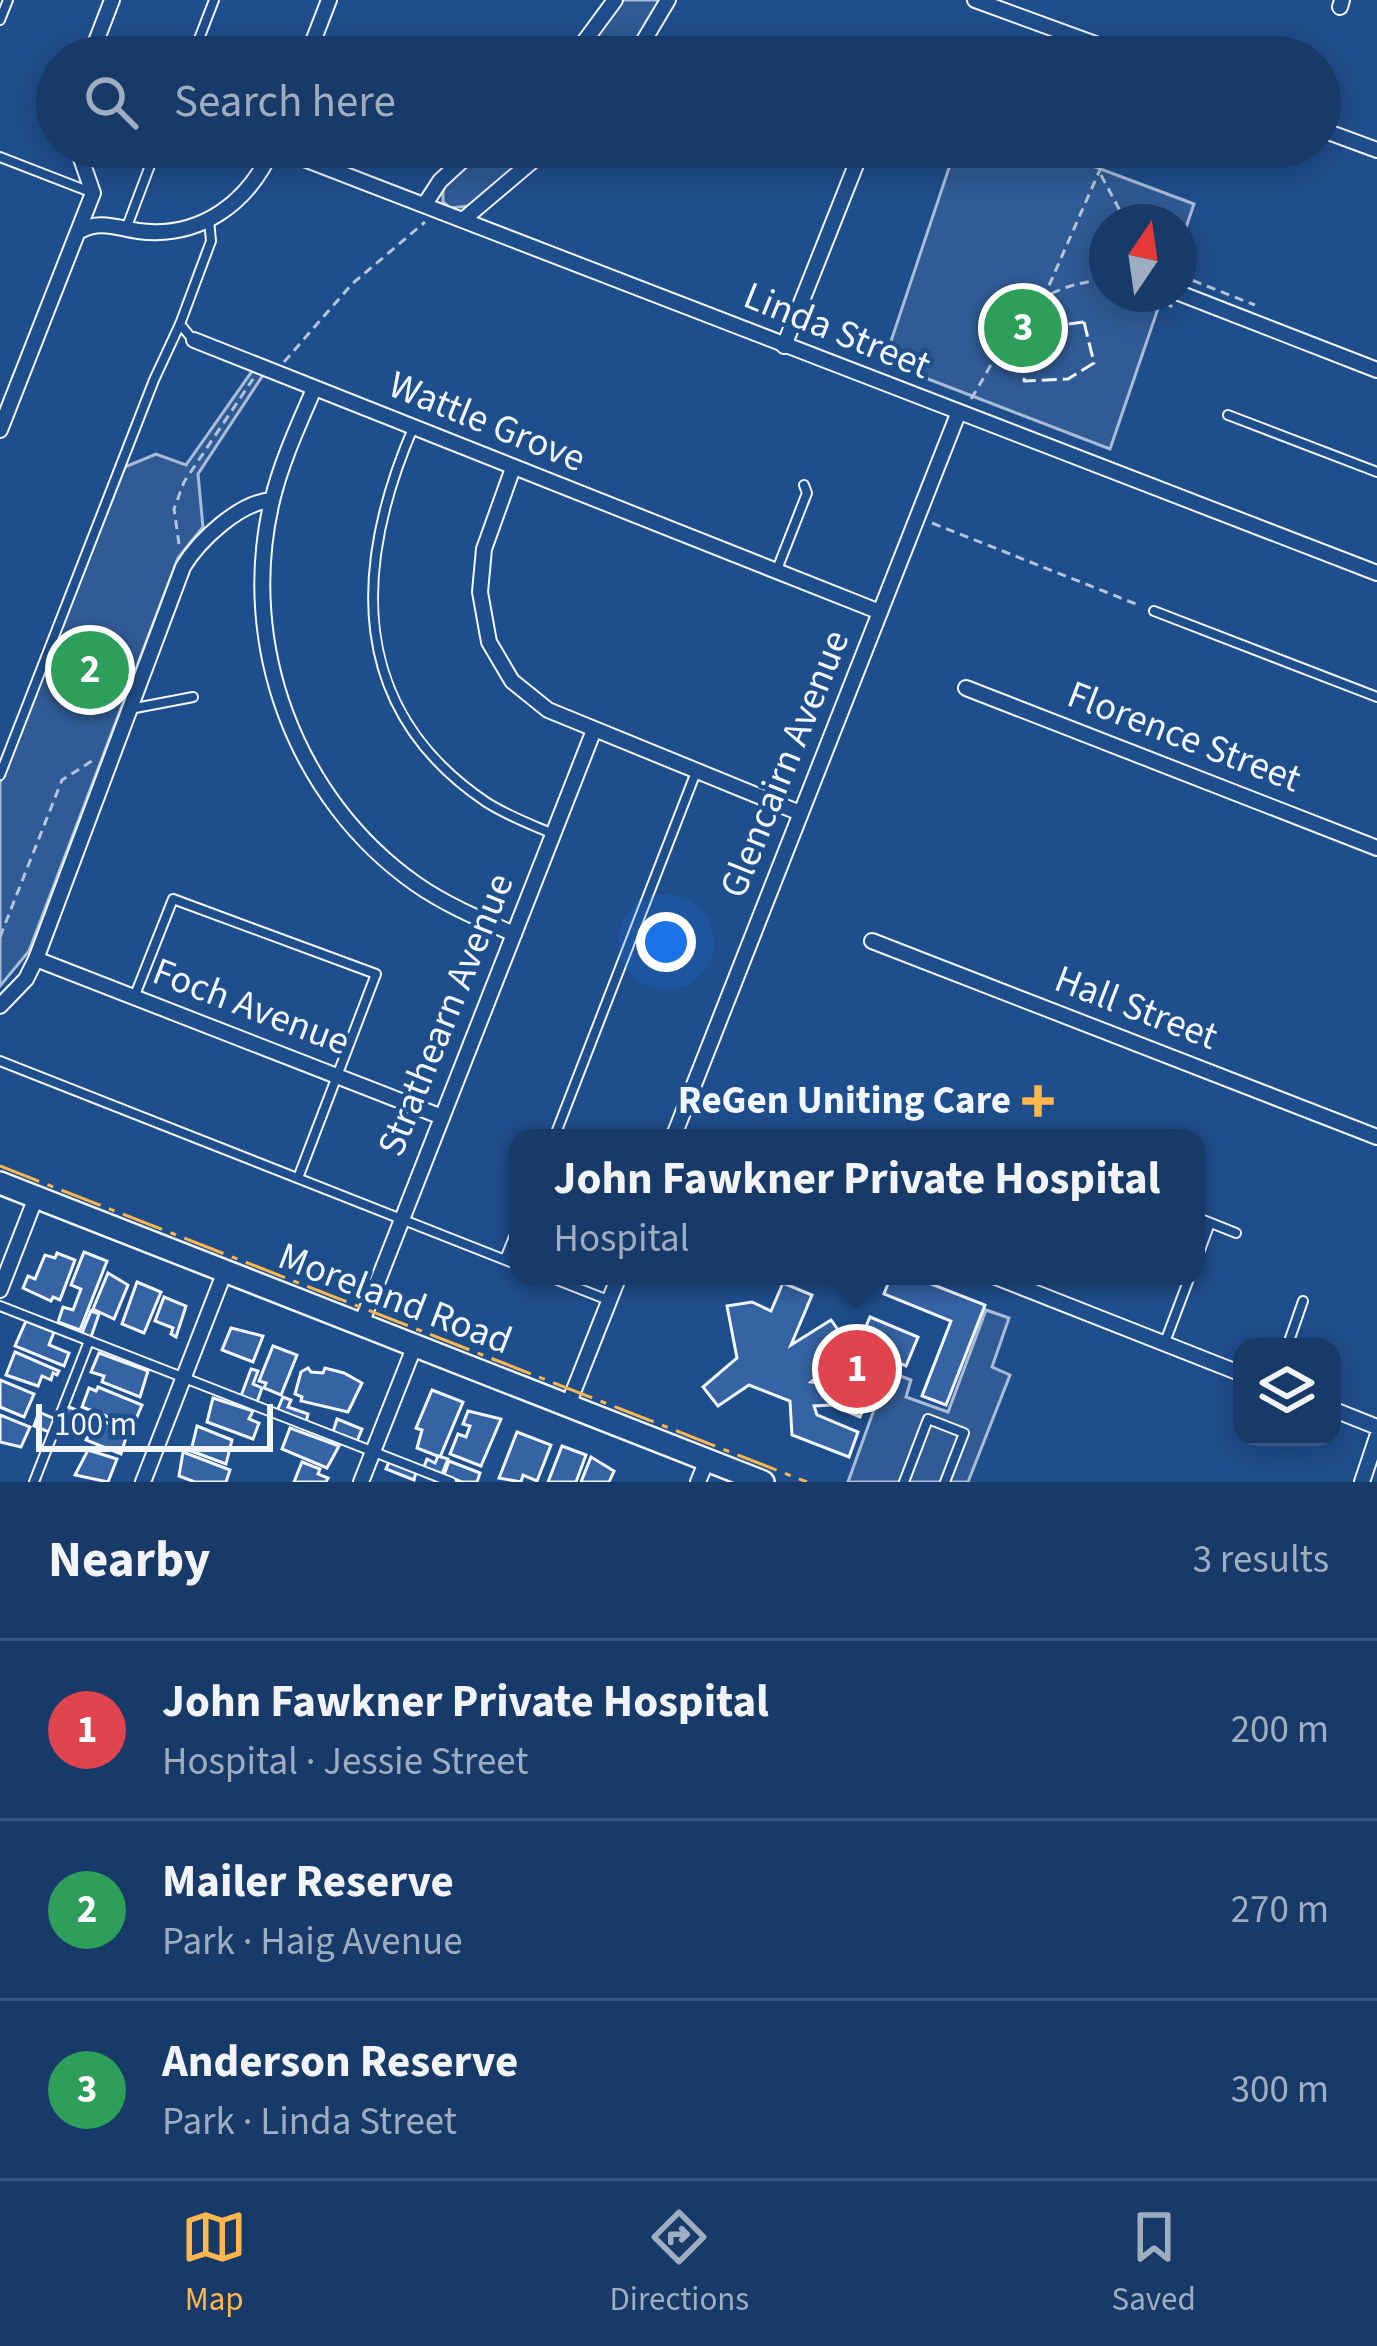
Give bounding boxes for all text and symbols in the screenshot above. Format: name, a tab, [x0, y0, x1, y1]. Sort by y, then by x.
search box	[36, 36, 1341, 168]
icon: search	[78, 69, 144, 135]
text: Search here	[174, 70, 396, 134]
north arrow	[1089, 204, 1197, 312]
street label: Linda Street	[735, 268, 939, 394]
pin: 3	[984, 283, 1062, 373]
street label: Wattle Grove	[380, 357, 594, 487]
street label: Glencairn Avenue	[706, 622, 864, 906]
pin: 2	[51, 625, 129, 715]
street label: Florence Street	[1059, 667, 1309, 807]
street label: Strathearn Avenue	[364, 865, 528, 1165]
your location	[636, 912, 696, 972]
street label: Foch Avenue	[144, 944, 358, 1070]
street label: Hall Street	[1046, 951, 1226, 1065]
place label: ReGen Uniting Care	[678, 1073, 1011, 1129]
marker: ReGen Uniting Care	[1022, 1085, 1054, 1117]
popup	[509, 1129, 1205, 1285]
text: John Fawkner Private Hospital	[554, 1147, 1160, 1211]
text: Hospital	[554, 1211, 690, 1267]
street label: Moreland Road	[270, 1229, 520, 1369]
pin: 1	[818, 1324, 896, 1414]
map controls	[1233, 1338, 1341, 1446]
button: layers	[1233, 1338, 1341, 1446]
scale bar	[36, 1398, 273, 1451]
text: 100 m	[54, 1401, 137, 1448]
text: Nearby	[48, 1524, 210, 1596]
text: 3 results	[1193, 1532, 1329, 1588]
text: John Fawkner Private Hospital	[162, 1670, 769, 1734]
text: 1	[77, 1702, 97, 1758]
text: 200 m	[1231, 1702, 1329, 1758]
text: Hospital · Jessie Street	[162, 1734, 528, 1790]
text: Mailer Reserve	[162, 1850, 454, 1914]
text: 2	[77, 1882, 97, 1938]
text: 270 m	[1231, 1882, 1329, 1938]
text: Park · Haig Avenue	[162, 1914, 463, 1970]
text: Anderson Reserve	[162, 2030, 518, 2094]
text: 3	[77, 2062, 97, 2118]
text: 300 m	[1231, 2062, 1329, 2118]
text: Park · Linda Street	[162, 2094, 457, 2150]
tab: Map	[181, 2204, 247, 2323]
tab: Directions	[610, 2204, 749, 2323]
tab: Saved	[1112, 2204, 1196, 2323]

